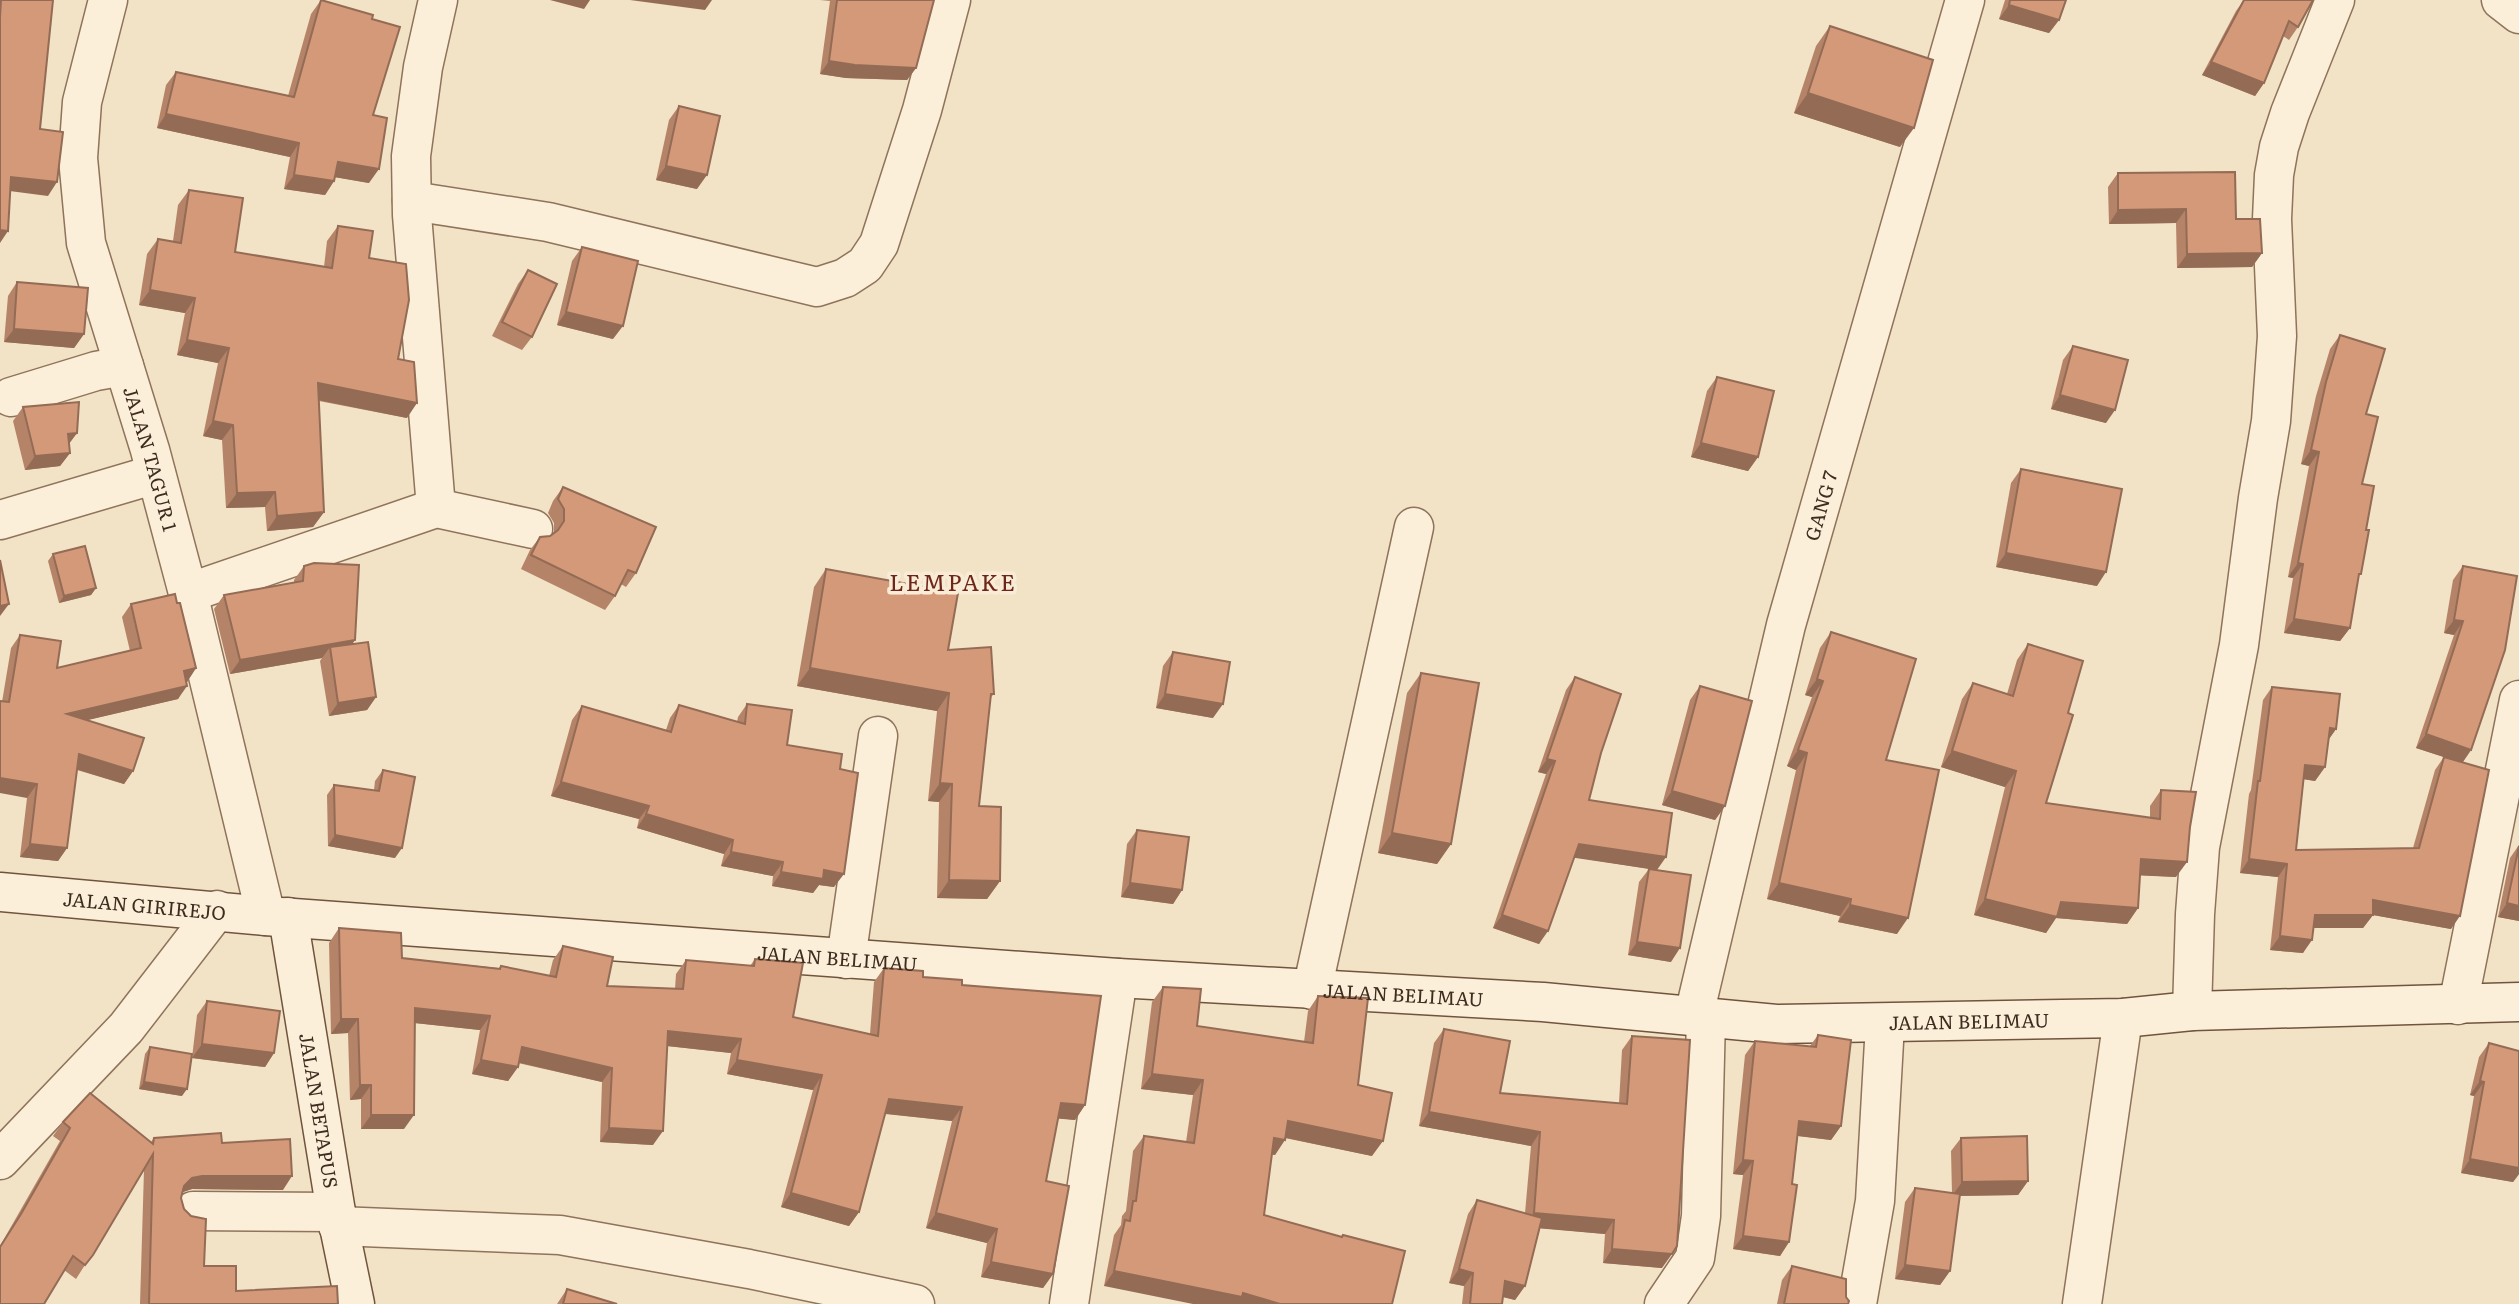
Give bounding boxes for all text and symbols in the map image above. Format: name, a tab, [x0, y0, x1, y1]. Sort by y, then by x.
street label: JALAN TAGUR 1	[117, 383, 185, 534]
street label: GANG 7	[1797, 467, 1844, 544]
district label: LEMPAKE	[889, 564, 1017, 598]
street label: JALAN GIRIREJO	[62, 884, 227, 926]
street label: JALAN BELIMAU	[756, 938, 919, 977]
street label: JALAN BELIMAU	[1322, 976, 1484, 1013]
street label: JALAN BELIMAU	[1888, 1005, 2050, 1036]
street label: JALAN BETAPUS	[293, 1031, 346, 1190]

